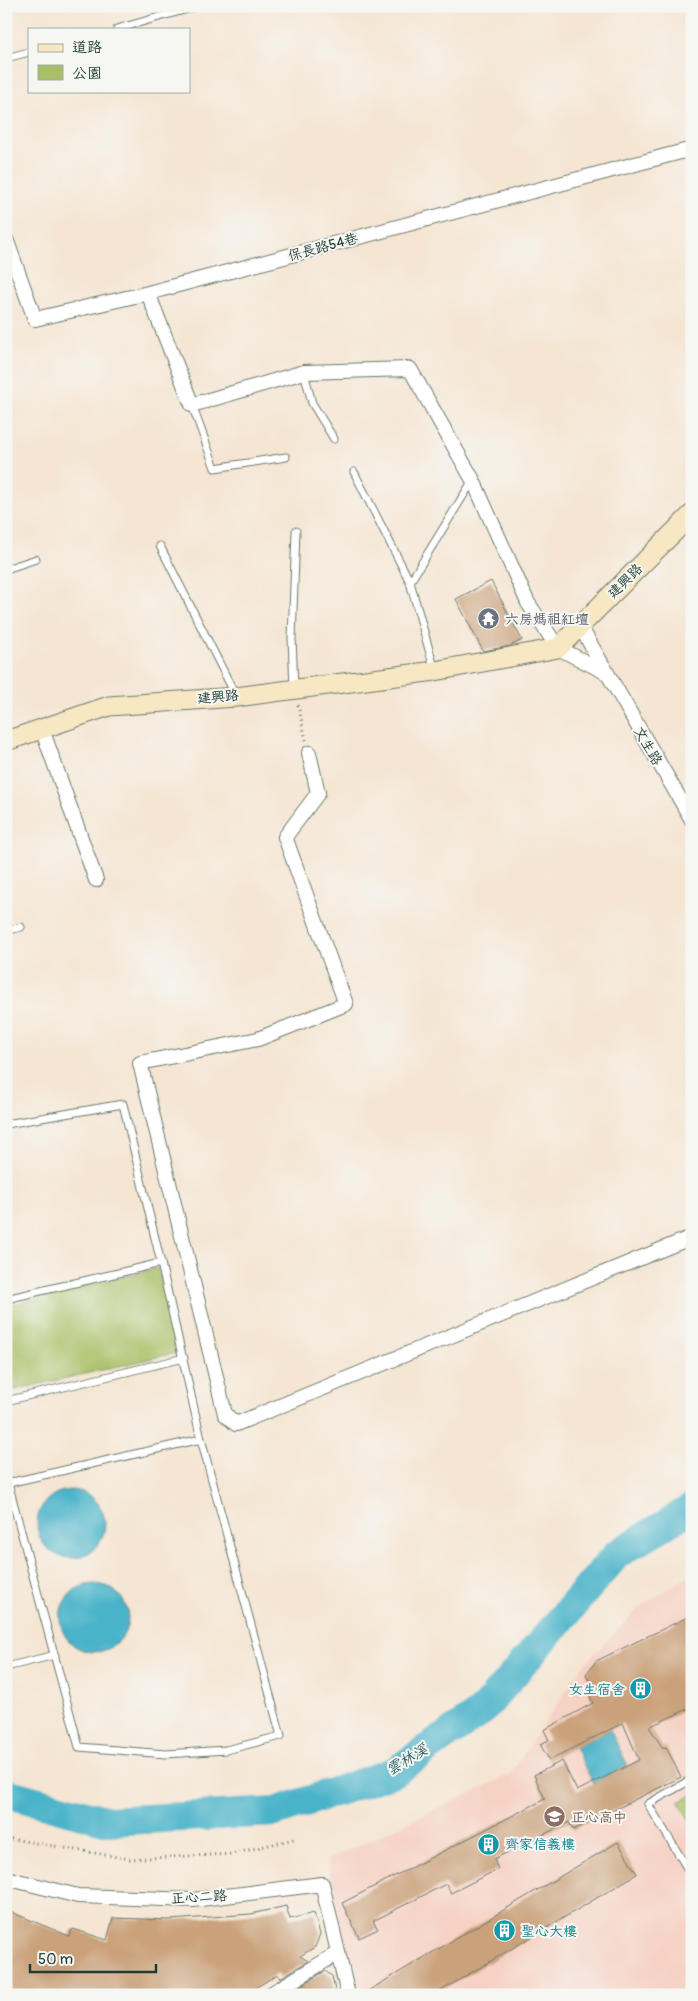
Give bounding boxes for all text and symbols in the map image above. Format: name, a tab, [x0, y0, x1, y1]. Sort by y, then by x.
legend	[28, 28, 190, 92]
text: 道路	[72, 38, 102, 57]
text: 公園	[72, 64, 102, 83]
street label: 保長路54巷	[286, 229, 361, 264]
street label: 建興路	[604, 560, 646, 602]
temple icon: 六房媽祖紅壇	[477, 607, 501, 631]
place label: 六房媽祖紅壇	[505, 611, 589, 628]
street label: 建興路	[196, 687, 240, 707]
street label: 文生路	[630, 724, 666, 768]
building icon: 女生宿舍	[629, 1677, 653, 1701]
place label: 女生宿舍	[569, 1681, 625, 1698]
water label: 雲林溪	[383, 1740, 432, 1780]
school or university icon: 正心高中	[543, 1805, 567, 1829]
place label: 正心高中	[571, 1809, 627, 1826]
building icon: 齊家信義樓	[477, 1832, 501, 1856]
place label: 齊家信義樓	[505, 1836, 575, 1853]
street label: 正心二路	[171, 1887, 227, 1907]
building icon: 聖心大樓	[493, 1919, 517, 1943]
place label: 聖心大樓	[521, 1923, 577, 1940]
scale bar	[30, 1941, 156, 1973]
text: 50 m	[38, 1950, 73, 1969]

